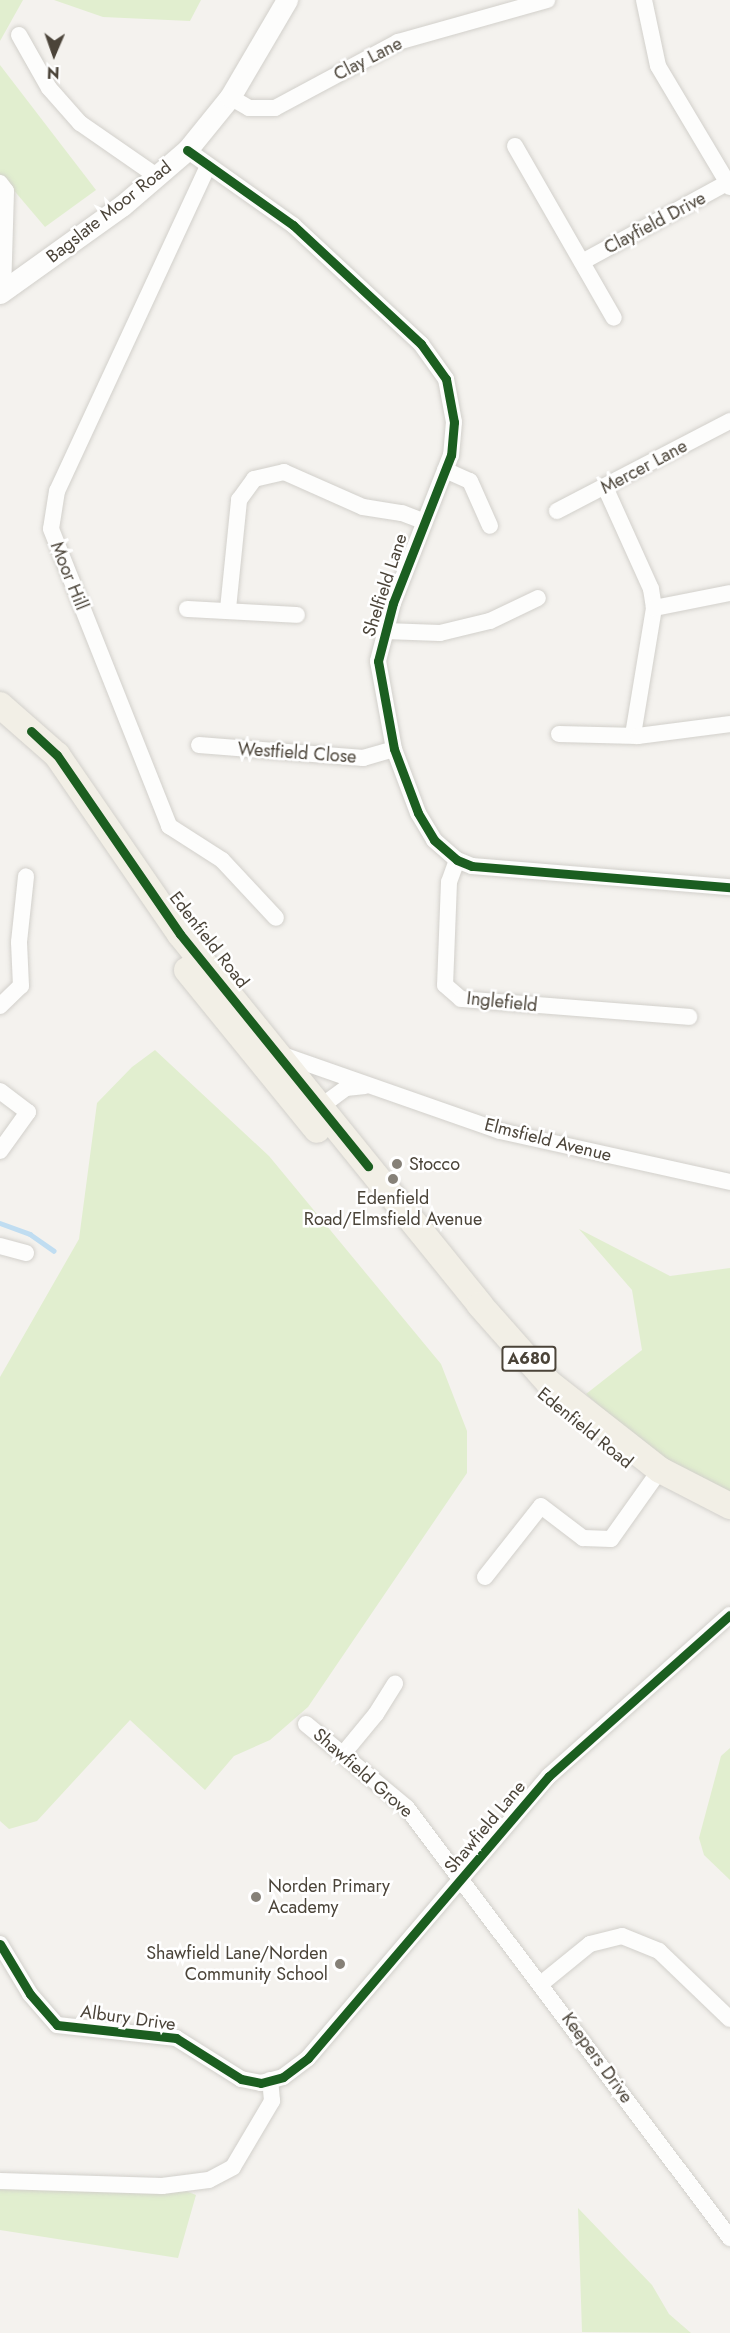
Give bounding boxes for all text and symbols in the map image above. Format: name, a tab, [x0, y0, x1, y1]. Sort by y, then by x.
north arrow	[24, 24, 84, 84]
street label: Clay Lane	[330, 33, 406, 85]
text: N	[47, 61, 60, 84]
street label: Bagslate Moor Road	[42, 157, 176, 267]
street label: Clayfield Drive	[601, 187, 709, 259]
street label: Mercer Lane	[597, 435, 691, 499]
street label: Shelfield Lane	[358, 531, 412, 639]
street label: Moor Hill	[46, 539, 92, 613]
street label: Westfield Close	[237, 738, 357, 768]
street label: Edenfield Road	[165, 887, 253, 993]
street label: Inglefield	[466, 988, 538, 1016]
street label: Elmsfield Avenue	[482, 1114, 614, 1166]
place label: Stocco	[409, 1153, 460, 1175]
marker: Stocco	[390, 1157, 404, 1171]
marker: Edenfield Road/Elmsfield Avenue	[386, 1172, 400, 1186]
place label: Edenfield Road/Elmsfield Avenue	[304, 1188, 482, 1230]
road number: A680	[500, 1346, 558, 1372]
street label: Edenfield Road	[533, 1383, 637, 1473]
street label: Shawfield Grove	[309, 1724, 417, 1822]
street label: Shawfield Lane	[440, 1776, 530, 1878]
place label: Norden Primary Academy	[268, 1876, 390, 1918]
marker: Norden Primary Academy	[249, 1890, 263, 1904]
place label: Shawfield Lane/Norden Community School	[146, 1943, 328, 1986]
marker: Shawfield Lane/Norden Community School	[333, 1957, 347, 1971]
street label: Albury Drive	[79, 2001, 177, 2035]
street label: Keepers Drive	[557, 2009, 637, 2107]

